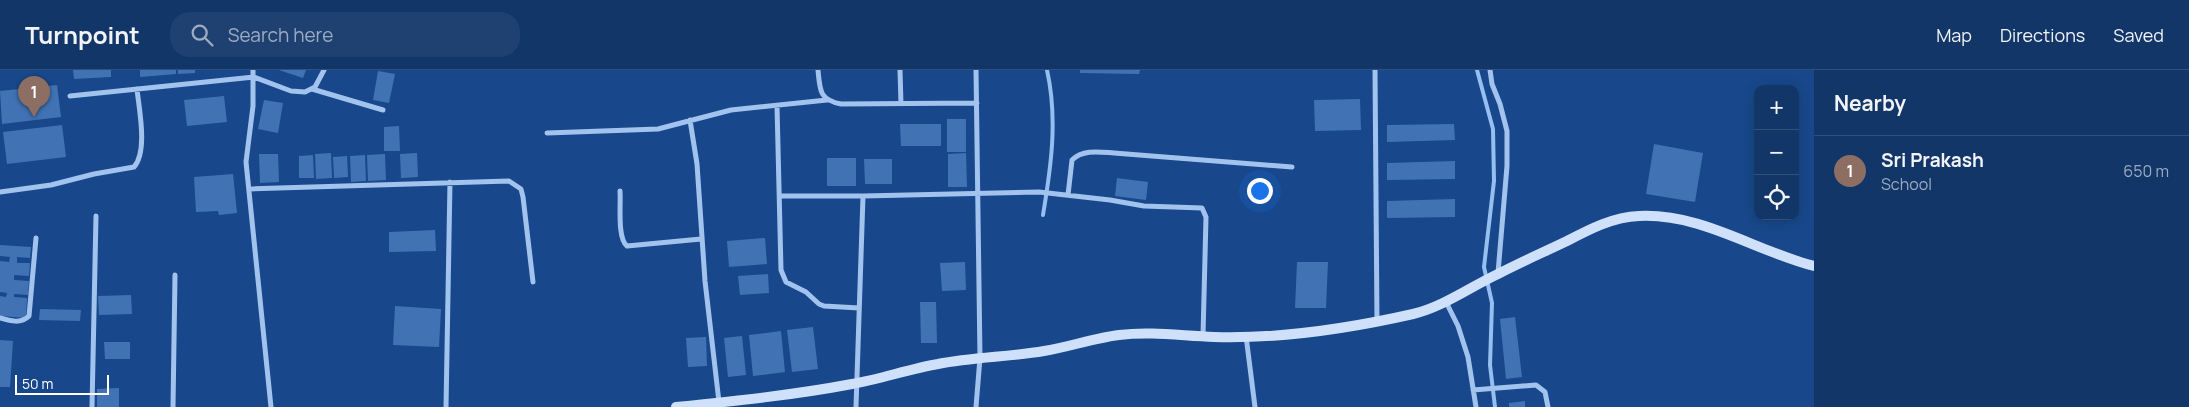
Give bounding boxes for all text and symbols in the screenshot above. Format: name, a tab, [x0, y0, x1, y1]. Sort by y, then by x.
search box	[170, 12, 520, 57]
text: Turnpoint	[25, 18, 140, 51]
icon: search	[188, 21, 216, 49]
text: Search here	[228, 22, 333, 48]
text: Map	[1936, 23, 1972, 47]
text: Directions	[2000, 23, 2085, 47]
text: Saved	[2113, 23, 2164, 47]
pin: 1	[18, 76, 50, 117]
map controls	[1754, 85, 1799, 220]
button: +	[1754, 85, 1799, 130]
text: Nearby	[1834, 89, 1906, 117]
button: −	[1754, 130, 1799, 175]
text: Sri Prakash	[1881, 147, 1984, 173]
text: 1	[1846, 160, 1854, 182]
text: 650 m	[2123, 160, 2169, 182]
text: School	[1881, 173, 1932, 195]
button: locate	[1754, 175, 1799, 220]
your location	[1247, 178, 1273, 204]
scale bar	[15, 372, 109, 395]
text: 50 m	[22, 374, 53, 393]

